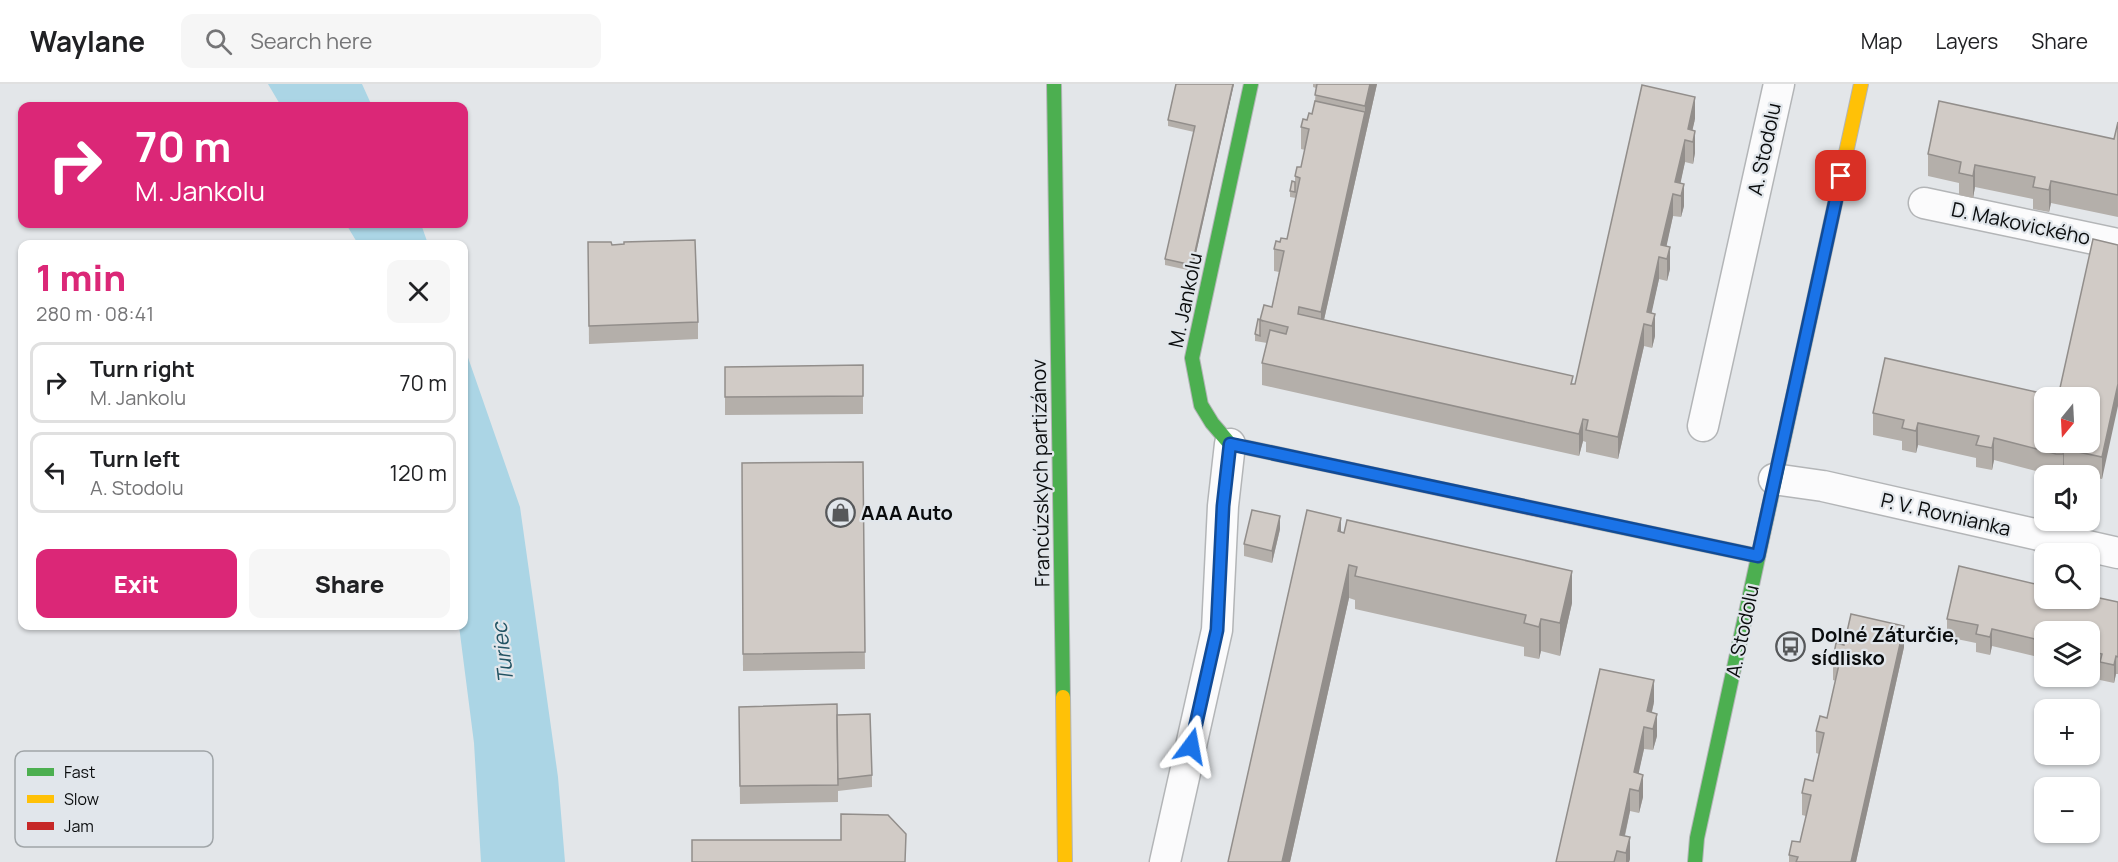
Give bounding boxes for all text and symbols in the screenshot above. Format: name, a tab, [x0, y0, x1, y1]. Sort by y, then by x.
search box	[181, 14, 601, 68]
text: Waylane	[30, 22, 145, 60]
icon: search	[202, 25, 235, 58]
text: Search here	[250, 26, 372, 56]
text: Map	[1861, 27, 1902, 55]
text: Layers	[1935, 27, 1998, 55]
text: Share	[2031, 27, 2088, 55]
street label: A. Stodolu	[1741, 100, 1787, 198]
text: 70 m	[135, 117, 231, 175]
icon: right	[36, 126, 114, 204]
pin	[1815, 150, 1866, 201]
icon: arrive	[1824, 159, 1857, 192]
text: M. Jankolu	[135, 172, 265, 209]
street label: D. Makovického	[1949, 195, 2093, 251]
street label: M. Jankolu	[1162, 250, 1208, 350]
text: 1 min	[36, 253, 126, 302]
button: close	[387, 260, 450, 323]
text: 280 m · 08:41	[36, 300, 154, 327]
text: Turn right	[90, 354, 195, 384]
street label: Francúzskych partizánov	[1025, 359, 1055, 587]
icon: right	[39, 366, 72, 399]
text: 70 m	[399, 368, 447, 398]
text: M. Jankolu	[90, 384, 186, 411]
north arrow	[2034, 387, 2100, 453]
map controls	[2034, 387, 2100, 843]
text: Turn left	[90, 444, 180, 474]
icon: left	[39, 456, 72, 489]
text: 120 m	[389, 458, 447, 488]
button: sound	[2034, 465, 2100, 531]
text: A. Stodolu	[90, 474, 184, 501]
street label: P. V. Rovnianka	[1878, 486, 2014, 542]
shop icon: AAA Auto	[824, 496, 856, 528]
place label: AAA Auto	[861, 499, 953, 526]
button: search	[2034, 543, 2100, 609]
button: Exit	[36, 549, 237, 618]
button: Share	[249, 549, 450, 618]
street label: A. Stodolu	[1719, 582, 1765, 680]
water label: Turiec	[484, 619, 520, 685]
place label: Dolné Záturčie, sídlisko	[1811, 621, 1960, 671]
button: layers	[2034, 621, 2100, 687]
bus stop icon: Dolné Záturčie, sídlisko	[1774, 630, 1806, 662]
button: +	[2034, 699, 2100, 765]
position arrow	[1159, 714, 1223, 778]
legend	[15, 751, 213, 847]
text: Fast	[64, 761, 95, 783]
button: −	[2034, 777, 2100, 843]
text: Slow	[64, 788, 99, 810]
text: Jam	[64, 815, 94, 837]

